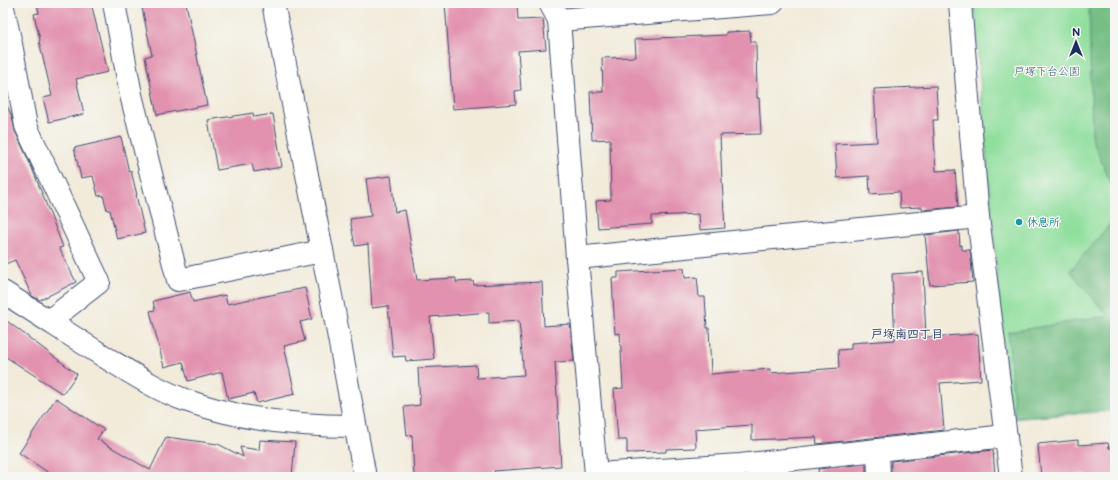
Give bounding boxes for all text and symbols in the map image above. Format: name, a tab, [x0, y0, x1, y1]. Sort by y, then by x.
north arrow	[1056, 22, 1096, 62]
text: N	[1072, 26, 1080, 39]
park label: 戸塚下台公園	[1014, 65, 1080, 78]
place label: 休息所	[1027, 216, 1060, 229]
marker: 休息所	[1014, 217, 1024, 227]
district label: 戸塚南四丁目	[871, 327, 943, 342]

